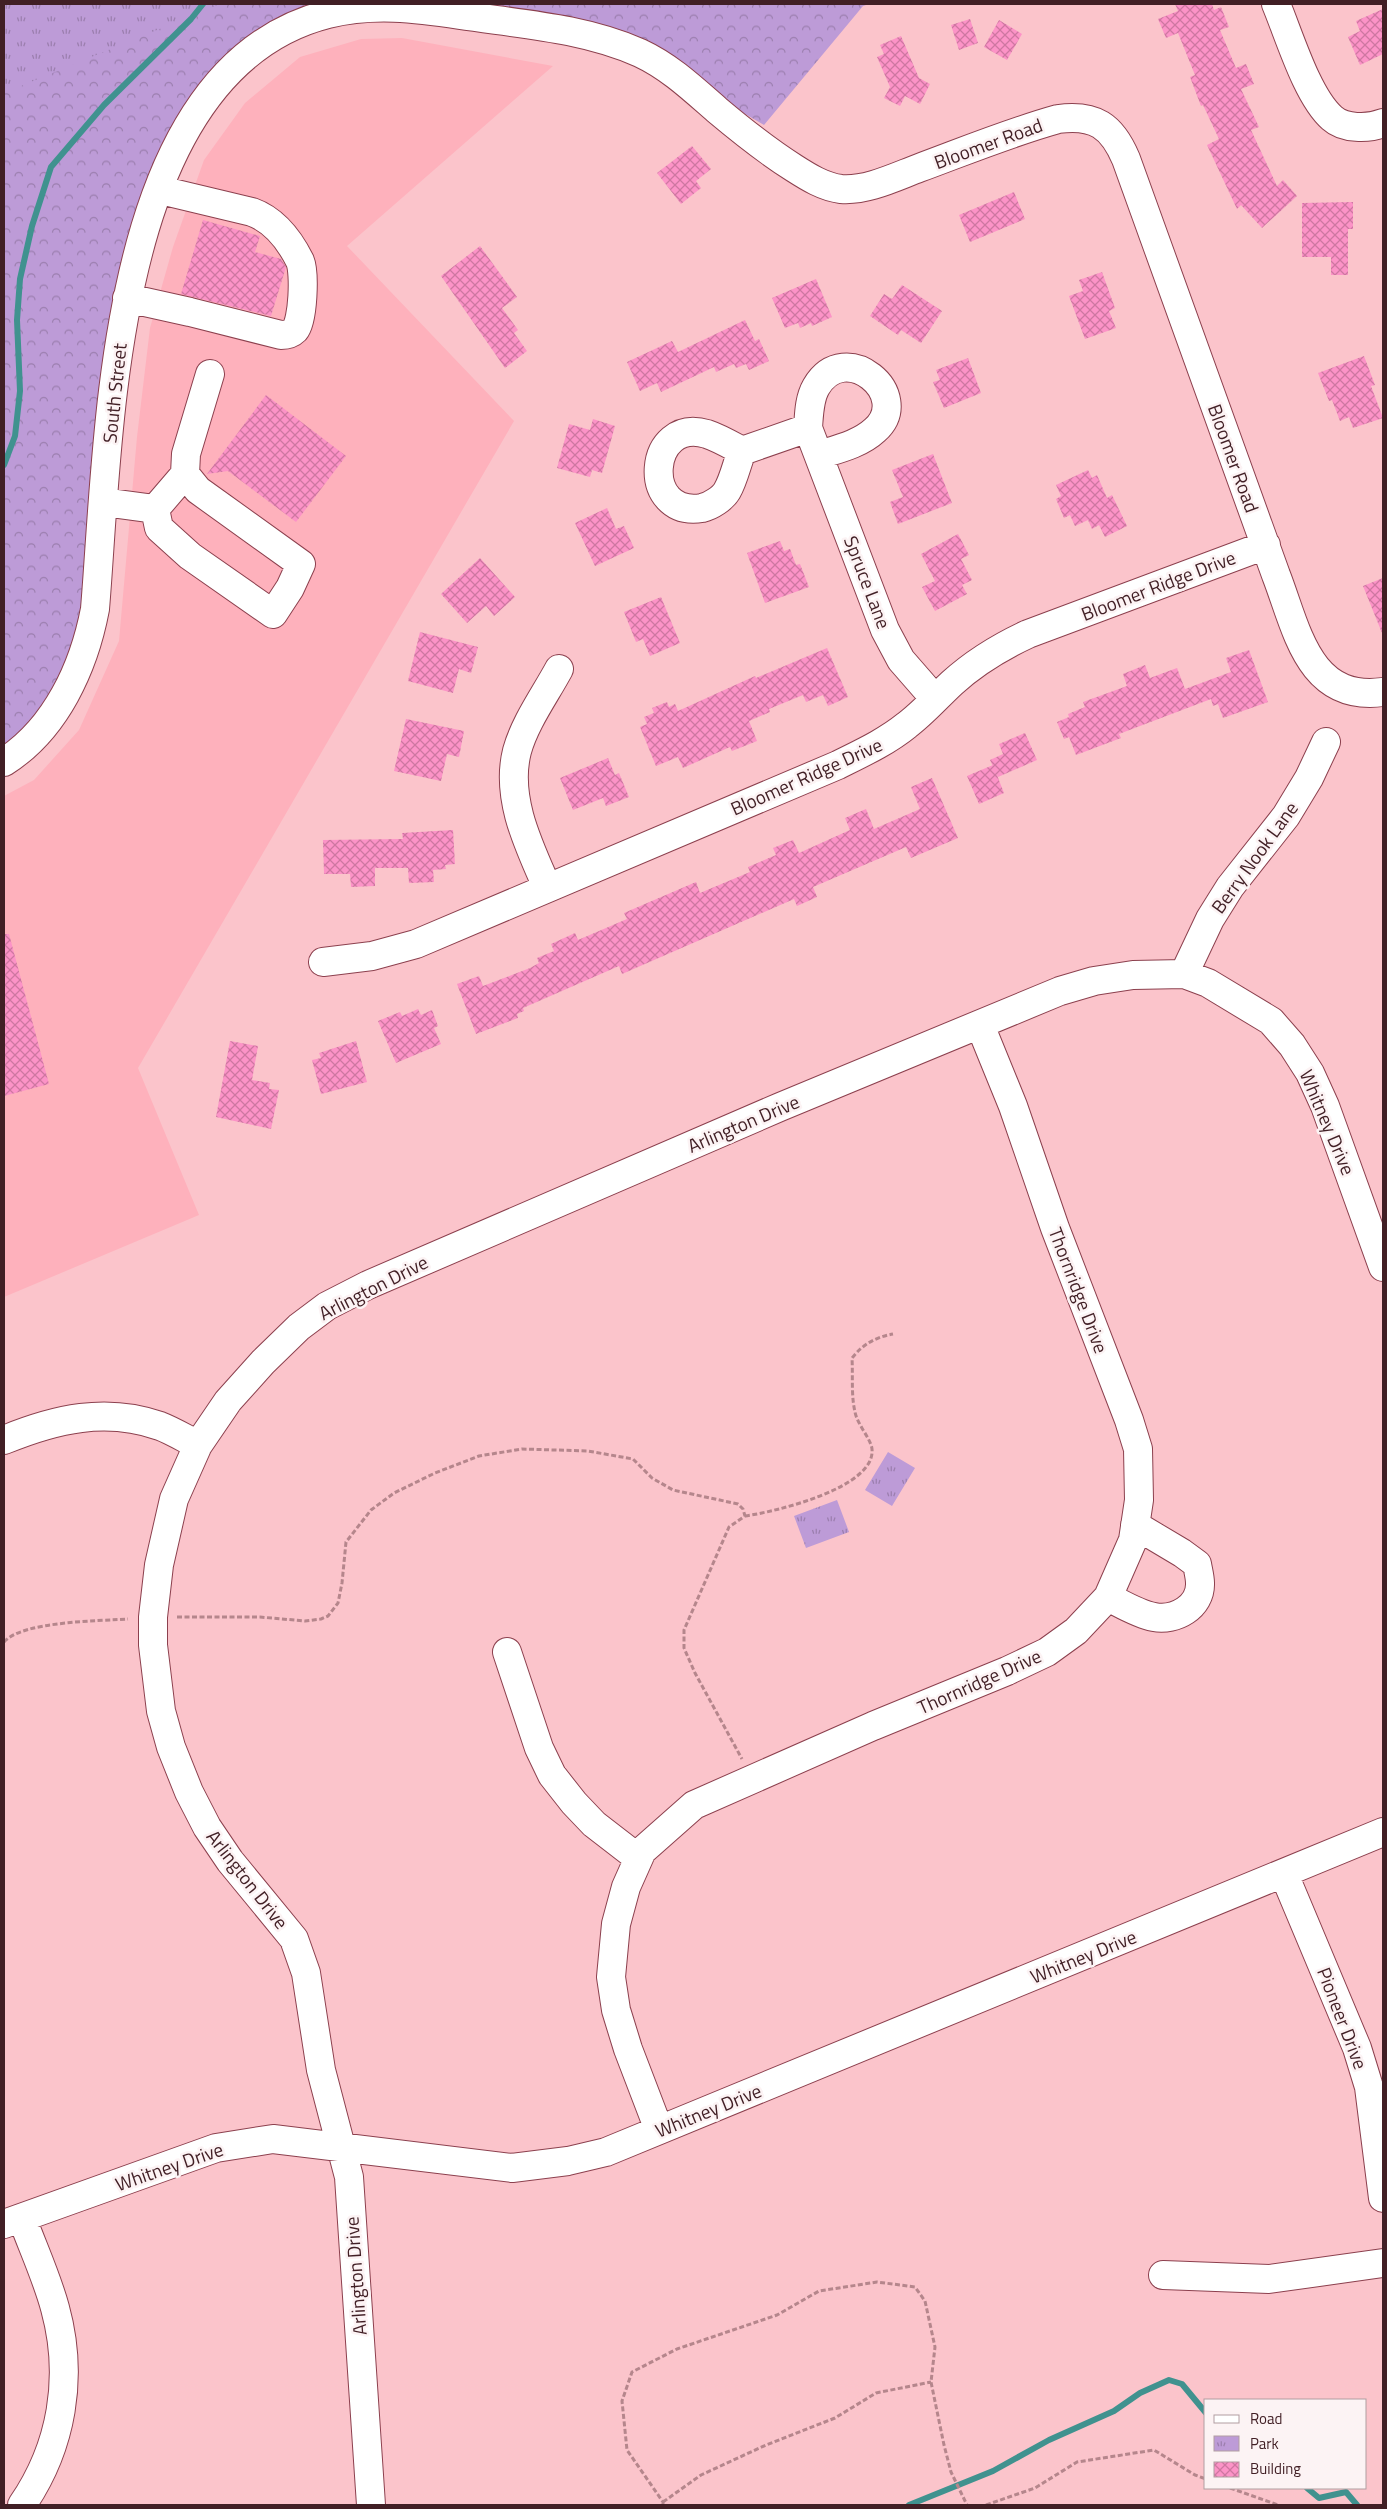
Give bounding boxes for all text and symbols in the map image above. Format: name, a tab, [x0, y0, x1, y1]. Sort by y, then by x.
street label: Bloomer Road	[930, 110, 1046, 176]
street label: South Street	[94, 341, 134, 444]
street label: Bloomer Road	[1201, 400, 1267, 516]
street label: Spruce Lane	[837, 531, 899, 633]
street label: Bloomer Ridge Drive	[1077, 542, 1239, 628]
street label: Bloomer Ridge Drive	[725, 730, 887, 822]
street label: Berry Nook Lane	[1203, 795, 1305, 919]
street label: Whitney Drive	[1293, 1065, 1363, 1179]
street label: Arlington Drive	[683, 1086, 803, 1160]
street label: Thornridge Drive	[1042, 1223, 1116, 1357]
street label: Arlington Drive	[313, 1247, 433, 1327]
street label: Thornridge Drive	[912, 1641, 1046, 1721]
street label: Arlington Drive	[200, 1823, 296, 1935]
street label: Whitney Drive	[1025, 1922, 1141, 1990]
street label: Pioneer Drive	[1310, 1963, 1376, 2073]
street label: Whitney Drive	[650, 2076, 766, 2144]
street label: Whitney Drive	[111, 2134, 227, 2198]
street label: Arlington Drive	[336, 2216, 374, 2336]
legend	[1204, 2399, 1367, 2489]
text: Road	[1250, 2407, 1282, 2430]
text: Park	[1250, 2432, 1279, 2455]
text: Building	[1250, 2457, 1301, 2480]

